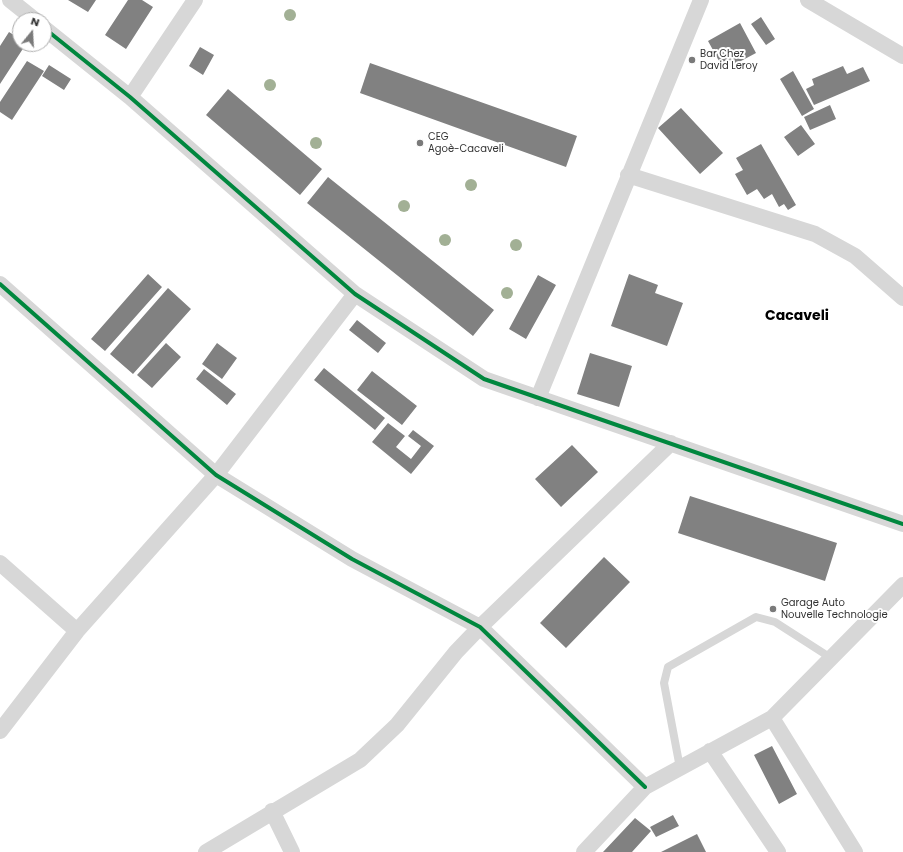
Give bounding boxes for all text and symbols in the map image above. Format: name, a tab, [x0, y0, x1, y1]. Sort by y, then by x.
north arrow	[12, 12, 52, 52]
text: N	[29, 13, 42, 30]
place label: Bar Chez David Leroy	[700, 48, 758, 72]
marker: Bar Chez David Leroy	[687, 55, 697, 65]
place label: CEG Agoè-Cacaveli	[428, 131, 504, 154]
marker: CEG Agoè-Cacaveli	[415, 138, 425, 148]
district label: Cacaveli	[765, 308, 829, 324]
place label: Garage Auto Nouvelle Technologie	[781, 597, 888, 620]
marker: Garage Auto Nouvelle Technologie	[768, 604, 778, 614]

